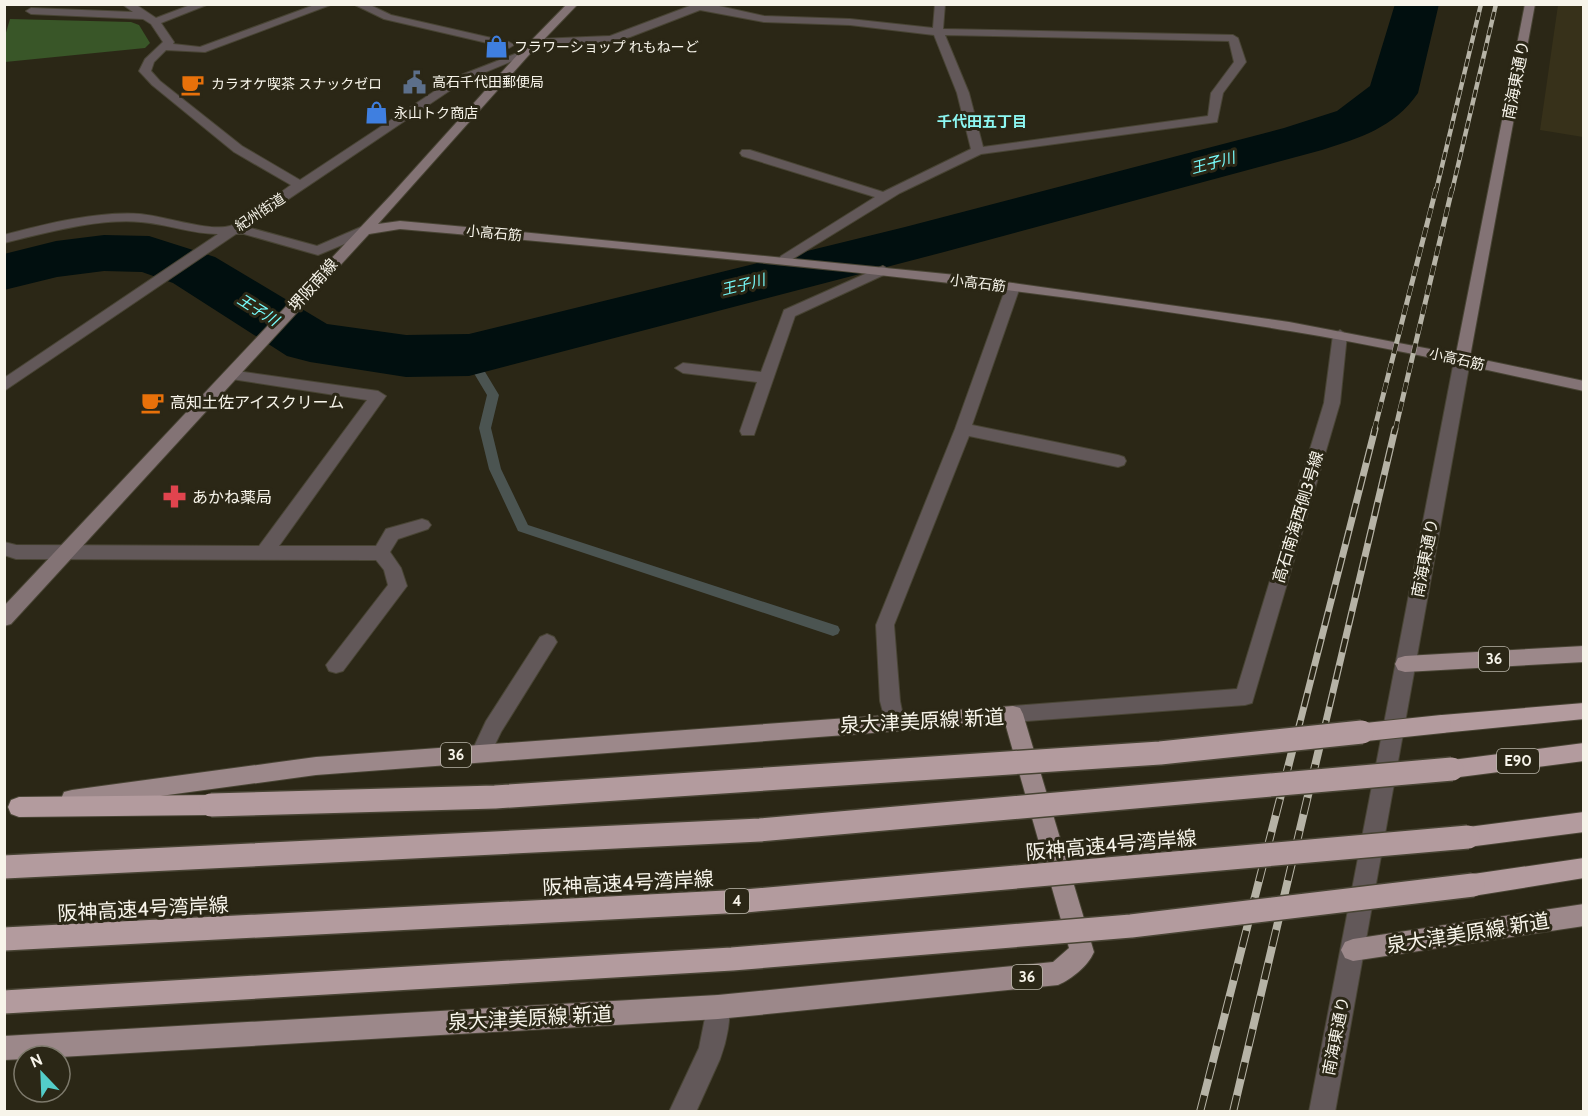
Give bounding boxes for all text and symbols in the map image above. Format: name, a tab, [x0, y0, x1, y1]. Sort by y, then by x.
shop icon: フラワーショップ れもねーど	[483, 34, 509, 60]
place label: フラワーショップ れもねーど	[514, 38, 699, 56]
street label: 南海東通り	[1499, 39, 1533, 121]
public building icon: 高石千代田郵便局	[401, 69, 427, 95]
cafe icon: カラオケ喫茶 スナックゼロ	[180, 71, 206, 97]
place label: 高石千代田郵便局	[432, 73, 544, 91]
place label: カラオケ喫茶 スナックゼロ	[211, 75, 382, 93]
shop icon: 永山トク商店	[363, 100, 389, 126]
place label: 永山トク商店	[394, 104, 478, 122]
district label: 千代田五丁目	[937, 113, 1027, 131]
water label: 王子川	[1189, 148, 1239, 178]
street label: 紀州街道	[232, 189, 288, 235]
street label: 小高石筋	[465, 222, 523, 244]
street label: 堺阪南線	[285, 255, 341, 315]
water label: 王子川	[719, 270, 769, 299]
street label: 小高石筋	[949, 271, 1007, 295]
water label: 王子川	[234, 290, 284, 331]
street label: 小高石筋	[1428, 344, 1486, 374]
cafe icon: 高知土佐アイスクリーム	[139, 389, 165, 415]
place label: 高知土佐アイスクリーム	[170, 393, 344, 412]
street label: 高石南海西側3号線	[1269, 449, 1327, 585]
pharmacy icon: あかね薬局	[161, 484, 187, 510]
place label: あかね薬局	[192, 488, 272, 507]
street label: 南海東通り	[1408, 517, 1442, 599]
road number: 36	[1479, 647, 1509, 671]
street label: 泉大津美原線 新道	[839, 705, 1005, 737]
road number: 36	[441, 743, 471, 767]
road number: E90	[1497, 749, 1539, 773]
street label: 阪神高速4号湾岸線	[1024, 826, 1198, 864]
street label: 阪神高速4号湾岸線	[542, 867, 714, 899]
road number: 4	[725, 889, 749, 913]
street label: 阪神高速4号湾岸線	[57, 893, 229, 925]
street label: 泉大津美原線 新道	[1385, 908, 1551, 958]
road number: 36	[1012, 965, 1042, 989]
street label: 南海東通り	[1319, 995, 1353, 1077]
street label: 泉大津美原線 新道	[447, 1002, 613, 1034]
north arrow	[12, 1044, 72, 1104]
text: N	[27, 1050, 45, 1072]

